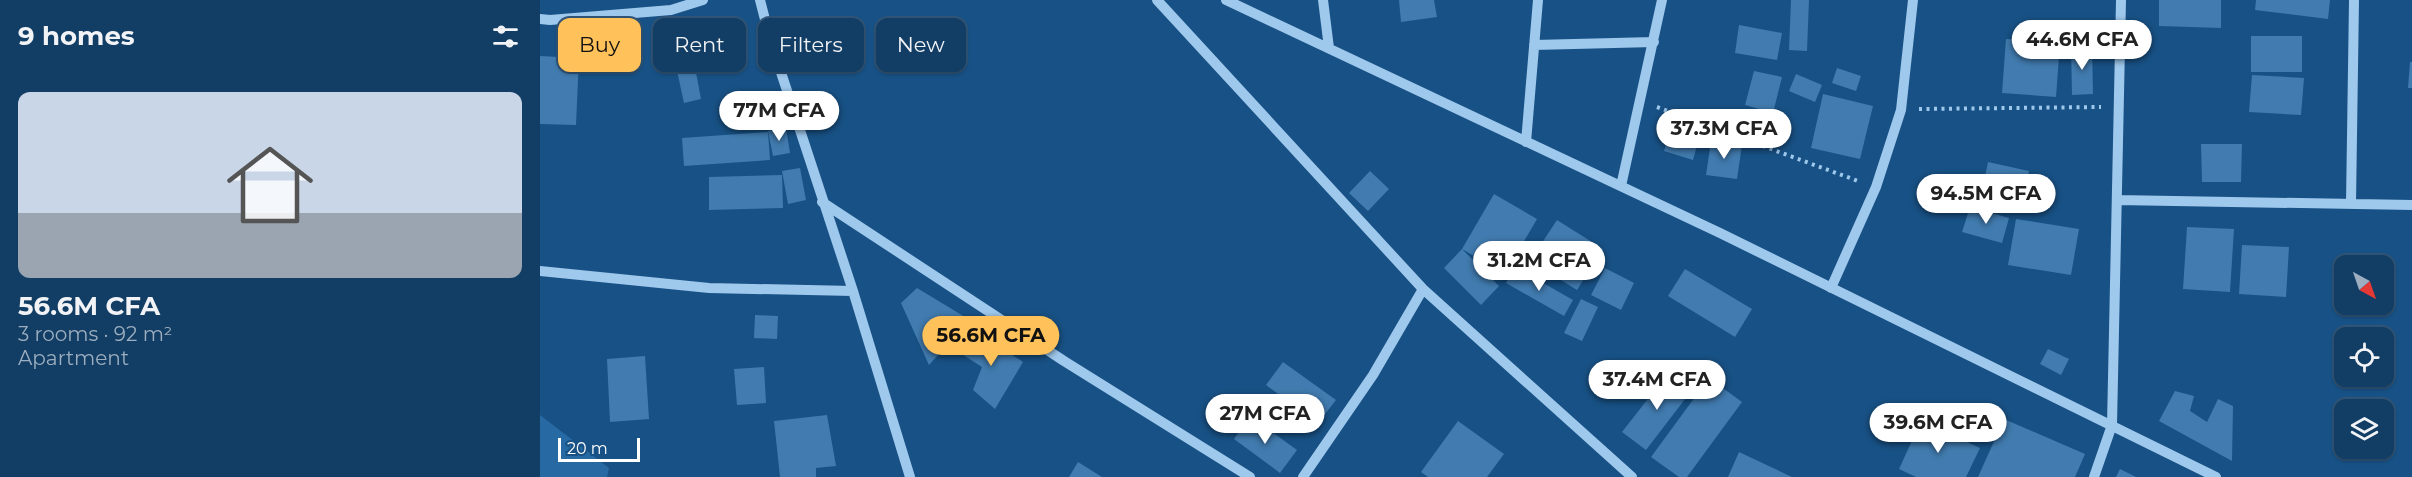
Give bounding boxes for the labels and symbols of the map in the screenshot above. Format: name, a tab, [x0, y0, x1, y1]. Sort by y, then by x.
pin: 44.6M CFA	[2013, 20, 2151, 71]
pin: 77M CFA	[724, 91, 834, 142]
pin: 37.3M CFA	[1655, 109, 1793, 160]
pin: 94.5M CFA	[1917, 174, 2055, 225]
pin: 31.2M CFA	[1470, 241, 1608, 292]
north arrow	[2334, 255, 2394, 315]
pin: 56.6M CFA	[922, 316, 1060, 367]
pin: 37.4M CFA	[1588, 360, 1726, 411]
pin: 27M CFA	[1210, 394, 1320, 445]
pin: 39.6M CFA	[1869, 403, 2007, 454]
scale bar	[558, 435, 640, 462]

